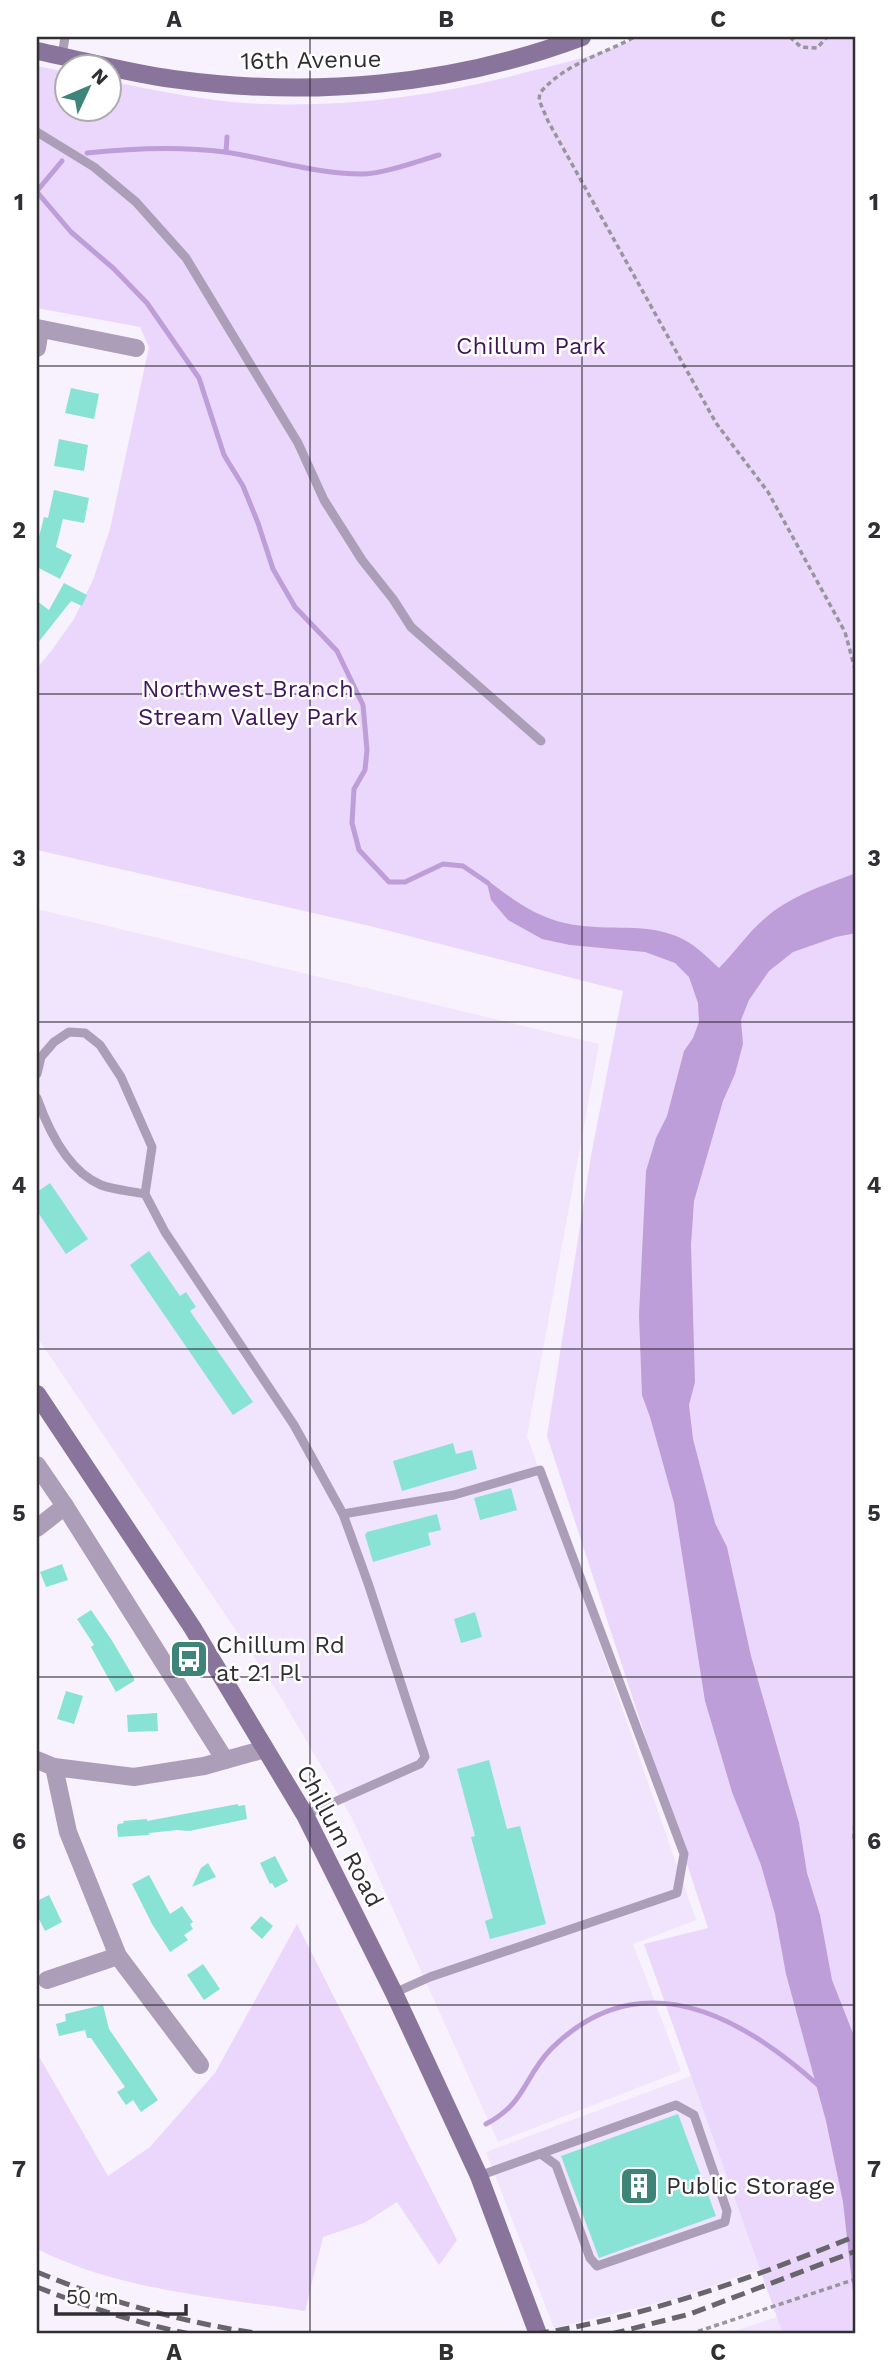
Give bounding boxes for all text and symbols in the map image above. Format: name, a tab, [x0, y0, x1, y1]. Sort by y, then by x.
text: A	[166, 6, 182, 33]
text: B	[438, 6, 454, 33]
text: C	[710, 6, 726, 33]
street label: 16th Avenue	[240, 45, 382, 75]
north arrow	[52, 52, 122, 122]
text: N	[87, 63, 113, 90]
text: 1	[14, 189, 24, 216]
text: 1	[869, 189, 879, 216]
park label: Chillum Park	[456, 332, 606, 360]
text: 2	[12, 517, 26, 544]
text: 2	[867, 517, 881, 544]
park label: Northwest Branch Stream Valley Park	[138, 675, 358, 731]
text: 3	[12, 845, 26, 872]
text: 3	[867, 845, 881, 872]
text: 4	[12, 1172, 27, 1199]
text: 4	[867, 1172, 882, 1199]
text: 5	[12, 1500, 26, 1527]
text: 5	[867, 1500, 881, 1527]
place label: Chillum Rd at 21 Pl	[216, 1631, 345, 1687]
bus stop icon: Chillum Rd at 21 Pl	[168, 1638, 210, 1680]
street label: Chillum Road	[291, 1760, 389, 1912]
text: 6	[12, 1828, 26, 1855]
text: 6	[867, 1828, 881, 1855]
text: 7	[12, 2156, 26, 2183]
text: 7	[867, 2156, 881, 2183]
building icon: Public Storage	[618, 2165, 660, 2207]
place label: Public Storage	[666, 2172, 835, 2200]
scale bar	[56, 2273, 186, 2317]
text: 50 m	[66, 2284, 118, 2309]
text: A	[166, 2339, 182, 2366]
text: B	[438, 2339, 454, 2366]
text: C	[710, 2339, 726, 2366]

